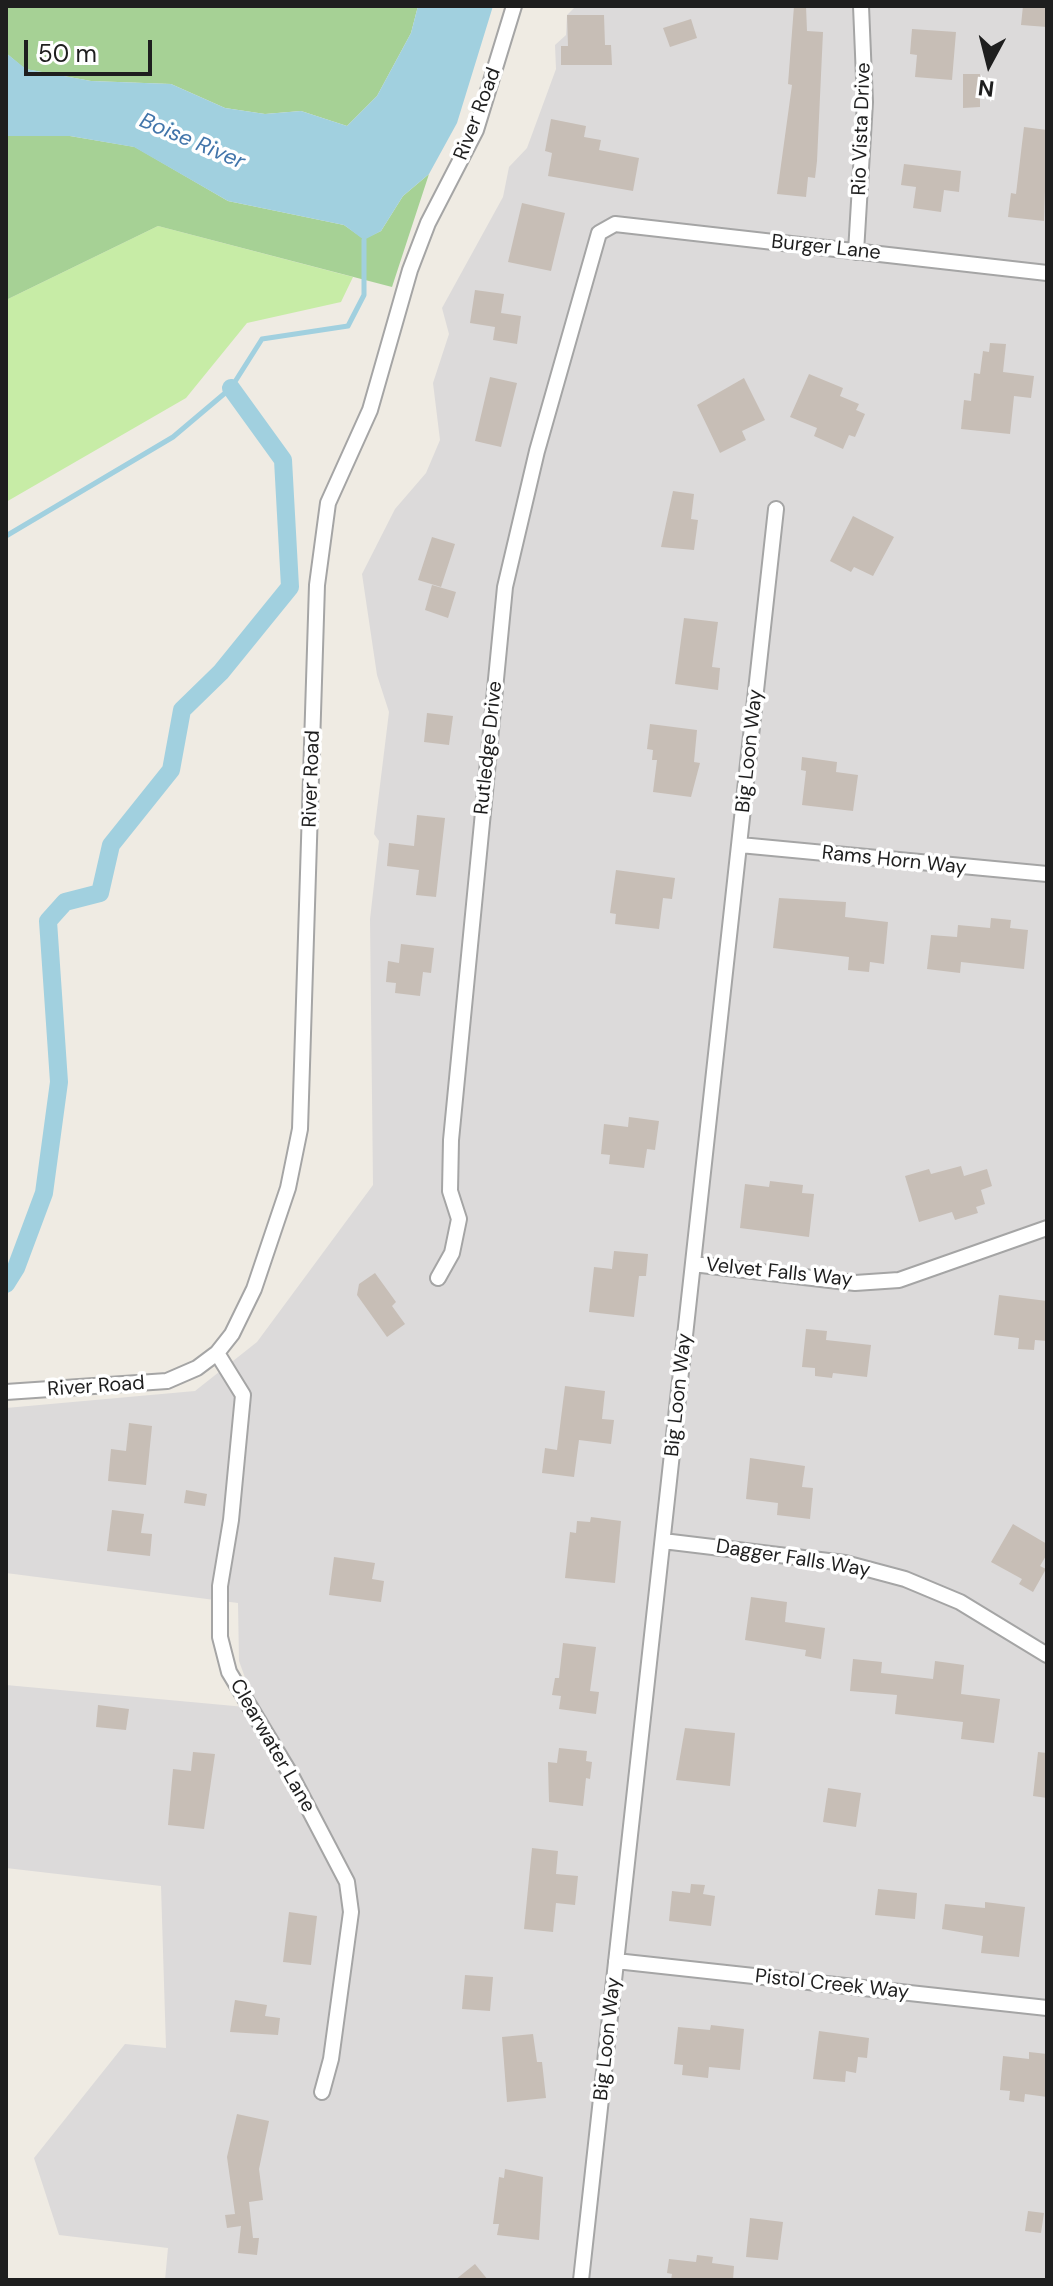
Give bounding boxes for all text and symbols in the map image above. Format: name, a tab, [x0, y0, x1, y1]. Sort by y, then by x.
scale bar	[28, 24, 156, 74]
north arrow	[949, 24, 1029, 104]
text: 50 m	[38, 38, 97, 69]
street label: Rio Vista Drive	[848, 62, 876, 196]
street label: River Road	[449, 64, 507, 164]
text: N	[976, 73, 996, 104]
water label: Boise River	[135, 108, 249, 176]
street label: Burger Lane	[770, 230, 882, 266]
street label: Rutledge Drive	[470, 680, 508, 816]
street label: Big Loon Way	[732, 688, 768, 814]
street label: River Road	[298, 730, 326, 828]
street label: Rams Horn Way	[820, 841, 968, 881]
street label: Velvet Falls Way	[704, 1253, 854, 1293]
street label: Big Loon Way	[661, 1332, 697, 1458]
street label: River Road	[47, 1372, 145, 1402]
street label: Dagger Falls Way	[714, 1535, 872, 1583]
street label: Clearwater Lane	[224, 1675, 320, 1817]
street label: Pistol Creek Way	[754, 1965, 910, 2005]
street label: Big Loon Way	[590, 1976, 626, 2102]

